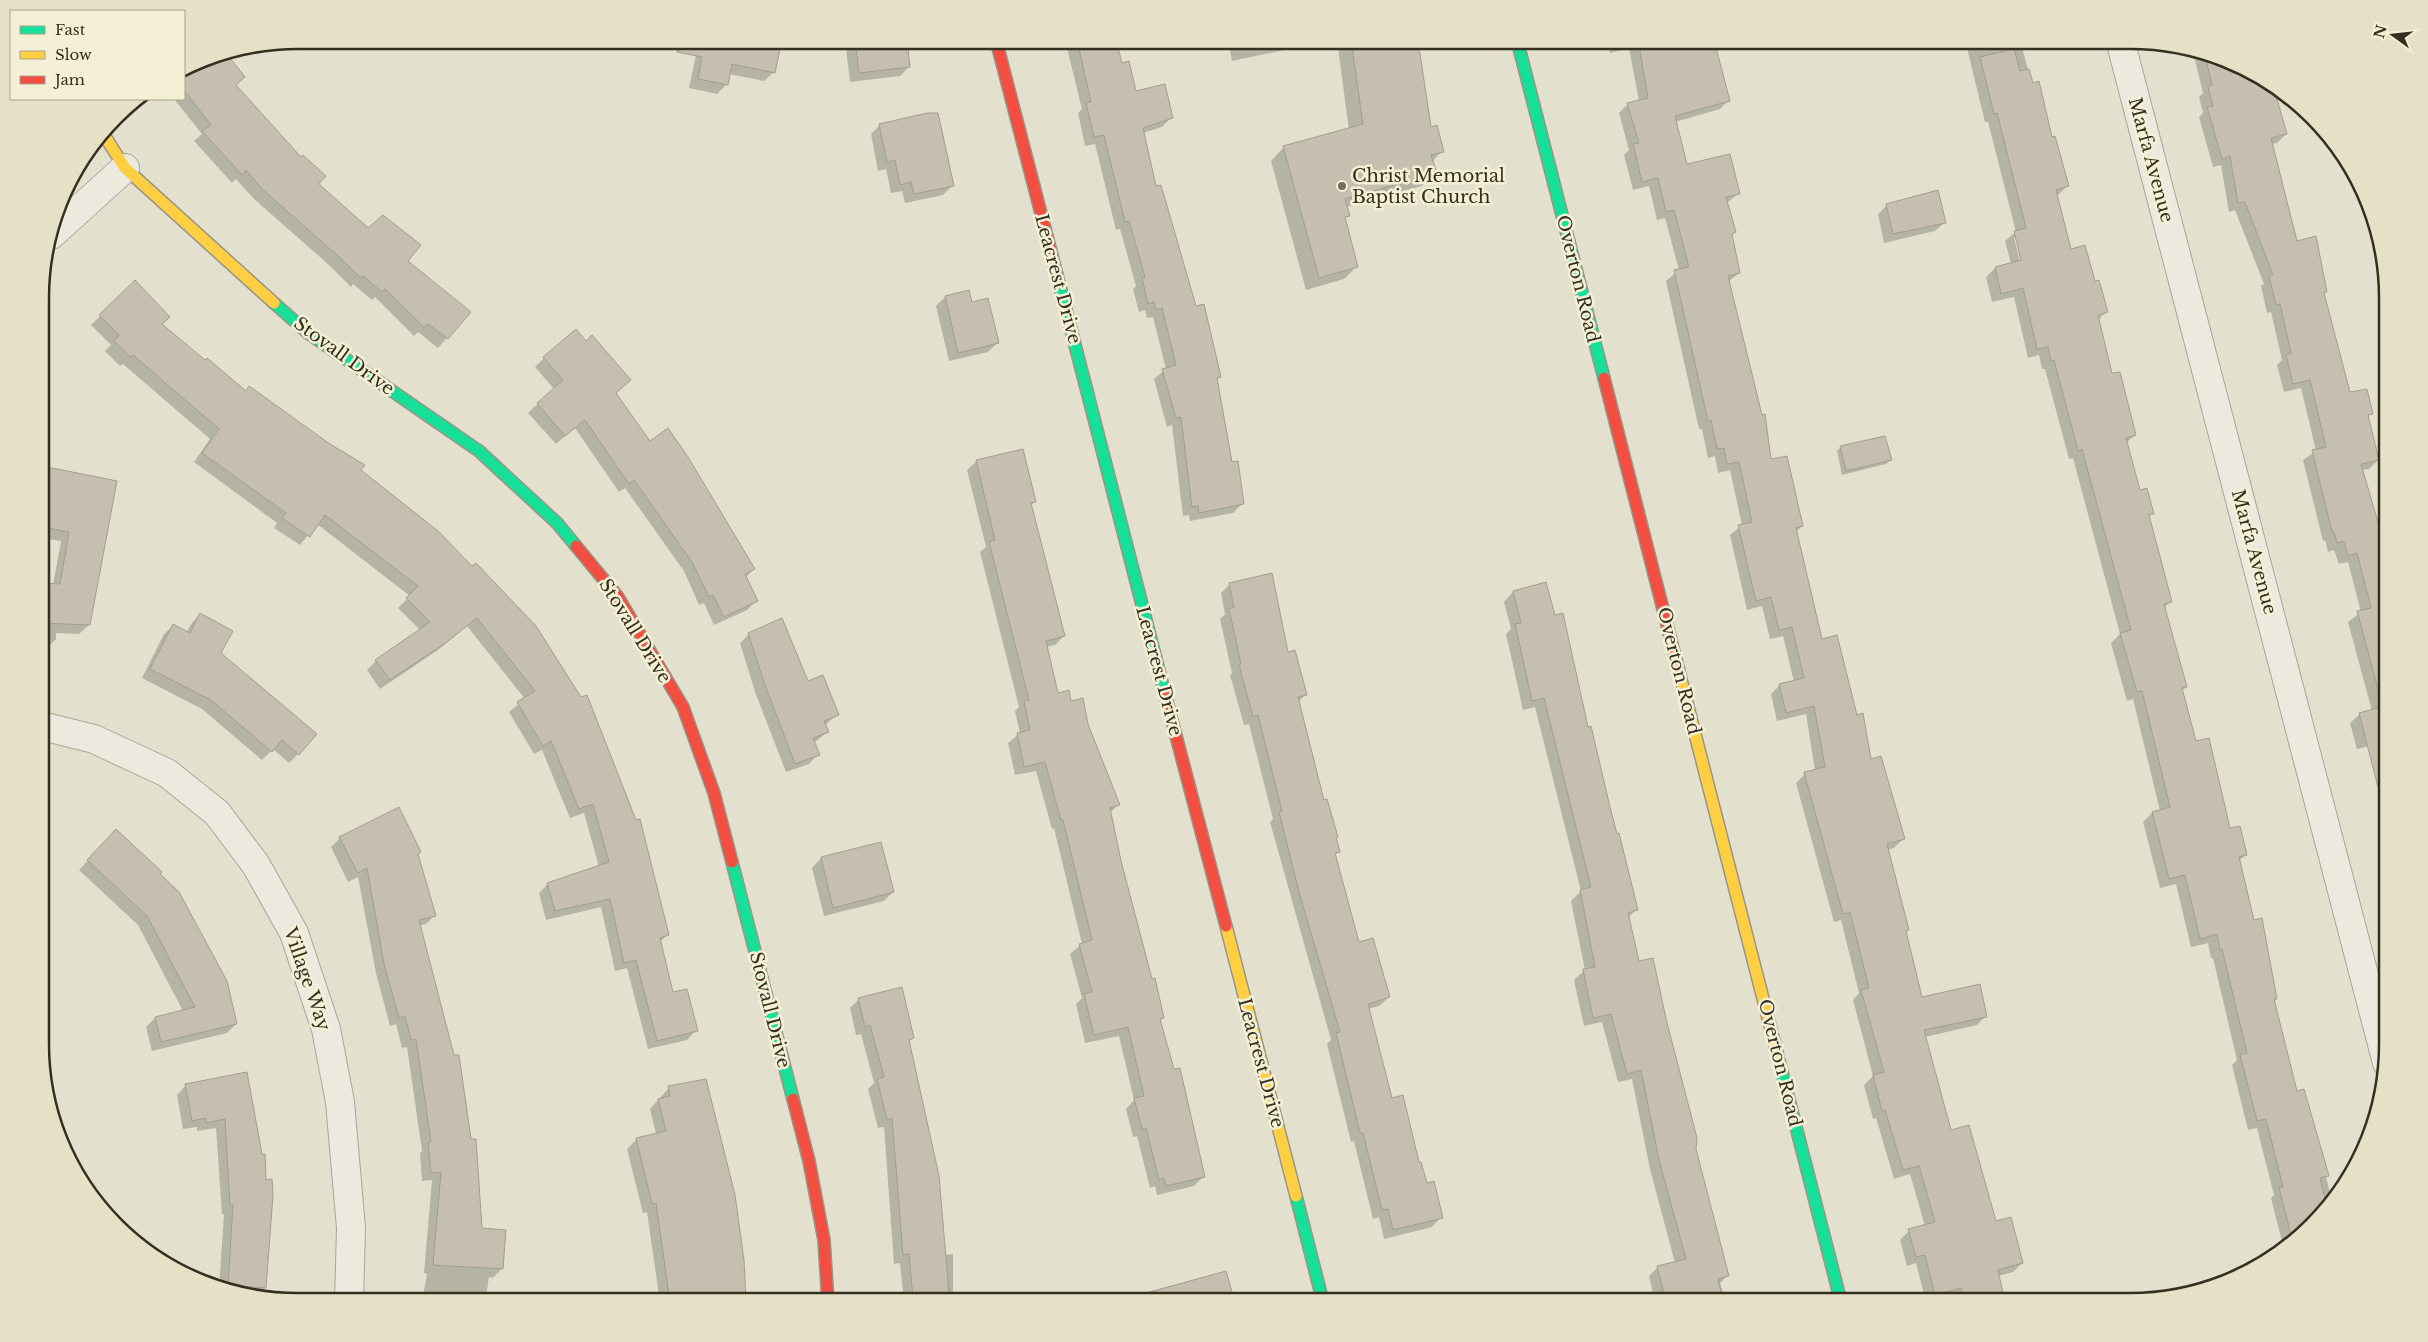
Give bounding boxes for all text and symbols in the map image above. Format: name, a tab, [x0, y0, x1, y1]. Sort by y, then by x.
legend	[10, 10, 185, 100]
north arrow	[2368, 10, 2418, 60]
text: Fast	[55, 20, 86, 39]
text: N	[2370, 23, 2391, 40]
text: Slow	[55, 45, 92, 64]
text: Jam	[53, 70, 85, 89]
street label: Marfa Avenue	[2124, 95, 2178, 225]
place label: Christ Memorial Baptist Church	[1352, 165, 1505, 208]
marker: Christ Memorial Baptist Church	[1336, 180, 1348, 192]
street label: Leacrest Drive	[1030, 212, 1086, 346]
street label: Overton Road	[1552, 213, 1604, 345]
street label: Stovall Drive	[289, 312, 399, 400]
street label: Marfa Avenue	[2227, 487, 2281, 617]
street label: Stovall Drive	[594, 575, 676, 687]
street label: Leacrest Drive	[1131, 604, 1187, 738]
street label: Overton Road	[1653, 605, 1705, 737]
street label: Village Way	[279, 923, 335, 1034]
street label: Stovall Drive	[745, 950, 795, 1070]
street label: Leacrest Drive	[1233, 996, 1289, 1130]
street label: Overton Road	[1754, 997, 1806, 1129]

